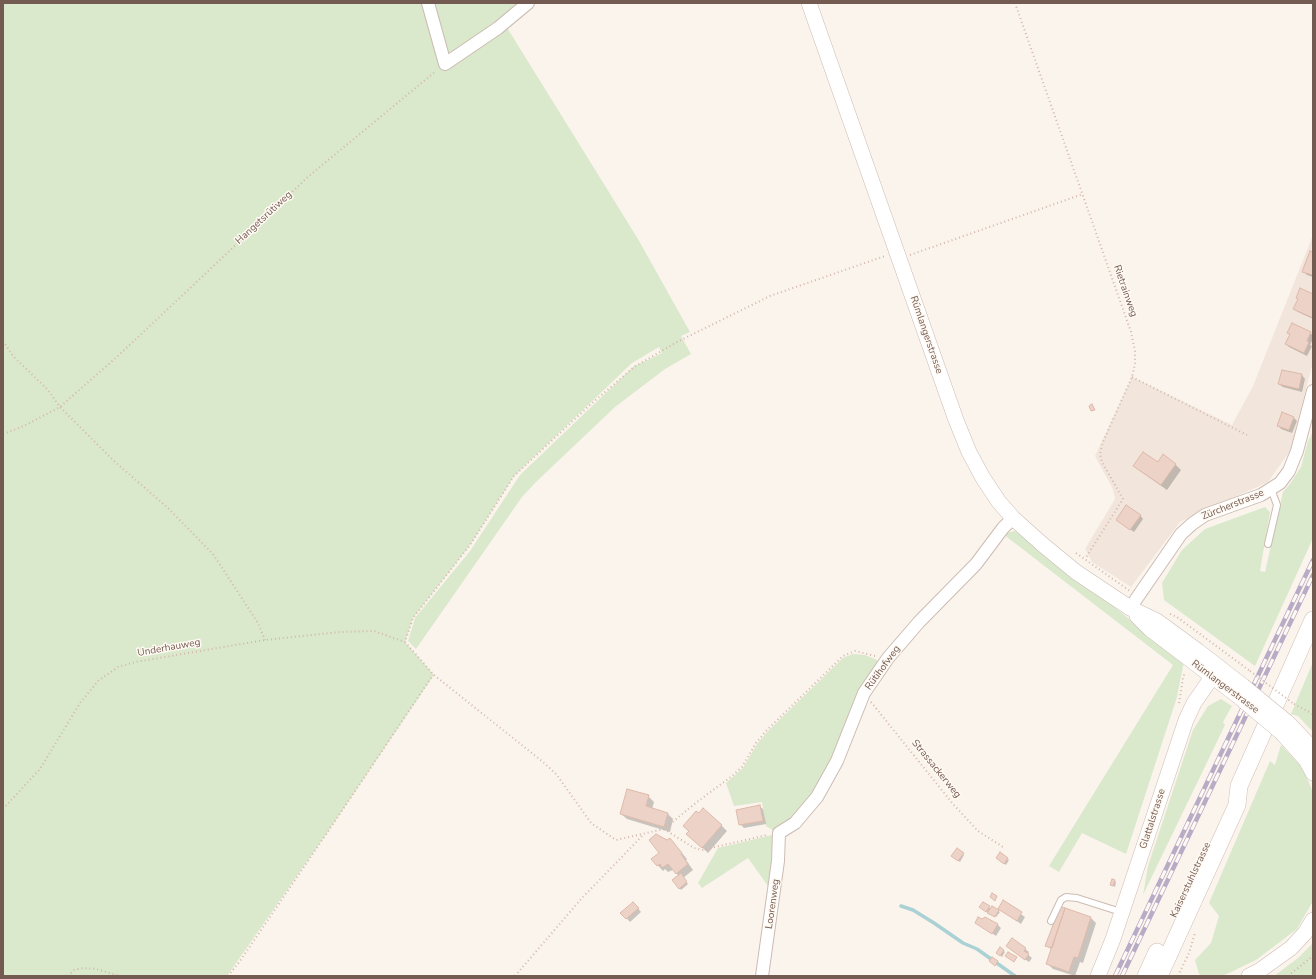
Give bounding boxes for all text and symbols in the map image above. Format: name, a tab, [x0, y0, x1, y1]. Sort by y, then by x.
street label: Hangetsrütiweg	[233, 189, 295, 247]
street label: Rietrainweg	[1111, 263, 1139, 319]
street label: Rümlangerstrasse	[907, 294, 945, 376]
street label: Zürcherstrasse	[1200, 487, 1266, 523]
street label: Underhauweg	[137, 637, 201, 659]
street label: Rütihofweg	[863, 643, 903, 693]
street label: Rümlangerstrasse	[1189, 658, 1261, 716]
street label: Strassackerweg	[909, 737, 963, 801]
street label: Glattalstrasse	[1138, 787, 1168, 851]
street label: Kaiserstuhlstrasse	[1168, 840, 1214, 920]
street label: Loorenweg	[764, 878, 782, 930]

